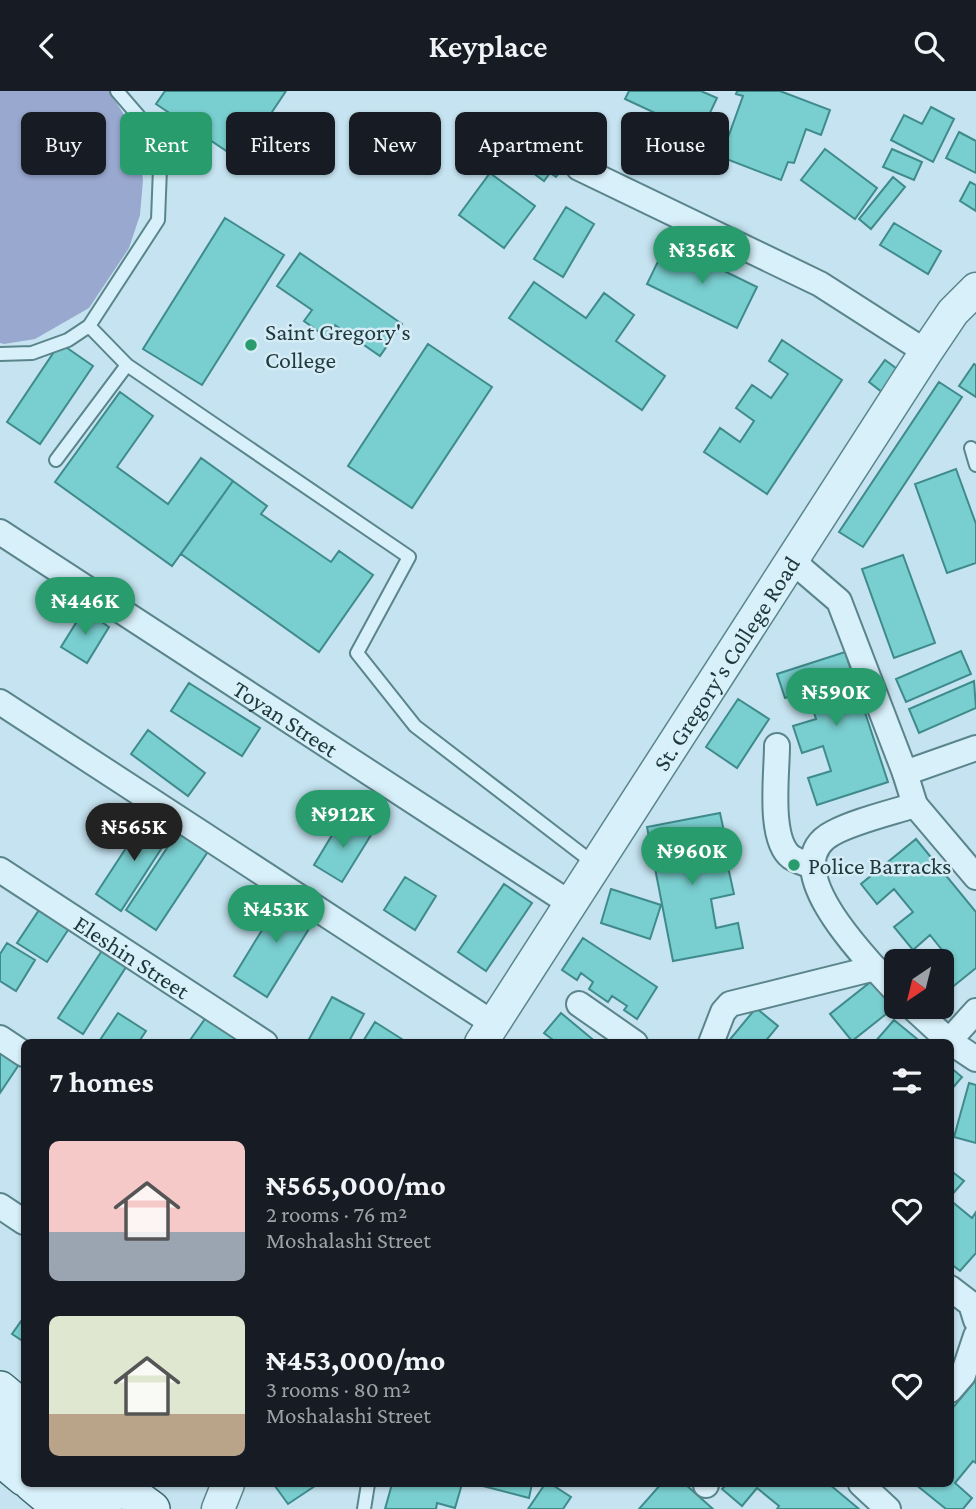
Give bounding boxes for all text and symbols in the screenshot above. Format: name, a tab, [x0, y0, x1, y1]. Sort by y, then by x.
icon: back	[28, 27, 66, 65]
icon: search	[910, 27, 948, 65]
text: Keyplace	[429, 28, 547, 64]
chip: Buy	[21, 112, 106, 175]
chip: Rent	[120, 112, 212, 175]
chip: Filters	[226, 112, 335, 175]
chip: New	[349, 112, 441, 175]
chip: Apartment	[455, 112, 607, 175]
chip: House	[621, 112, 729, 175]
pin: ₦356K	[653, 227, 751, 286]
text: ₦356K	[669, 236, 735, 262]
place label: Saint Gregory's College	[265, 318, 411, 373]
marker: Saint Gregory's College	[243, 337, 259, 353]
street label: St. Gregory's College Road	[647, 550, 805, 775]
pin: ₦446K	[36, 577, 134, 637]
text: ₦446K	[51, 587, 119, 613]
pin: ₦590K	[787, 669, 885, 728]
street label: Toyan Street	[228, 674, 344, 763]
text: ₦590K	[802, 678, 870, 704]
pin: ₦912K	[294, 791, 392, 850]
text: ₦912K	[311, 800, 375, 826]
pin: ₦565K	[85, 803, 183, 863]
text: ₦565K	[101, 813, 167, 839]
pin: ₦960K	[643, 827, 741, 887]
text: ₦960K	[657, 837, 727, 863]
place label: Police Barracks	[808, 852, 952, 879]
marker: Police Barracks	[786, 857, 802, 873]
pin: ₦453K	[227, 885, 325, 945]
text: ₦453K	[244, 895, 308, 921]
street label: Eleshin Street	[70, 909, 196, 1004]
north arrow	[884, 949, 954, 1019]
map controls	[884, 949, 954, 1019]
icon: filters	[888, 1062, 926, 1100]
text: 7 homes	[49, 1065, 154, 1098]
text: ₦565,000/mo	[266, 1168, 446, 1201]
icon: home	[105, 1169, 189, 1253]
icon: heart	[888, 1192, 926, 1230]
text: 2 rooms · 76 m²	[266, 1201, 407, 1227]
text: Moshalashi Street	[266, 1227, 431, 1253]
text: ₦453,000/mo	[266, 1343, 445, 1376]
icon: home	[105, 1344, 189, 1428]
icon: heart	[888, 1367, 926, 1405]
text: 3 rooms · 80 m²	[266, 1376, 411, 1402]
text: Moshalashi Street	[266, 1402, 431, 1428]

